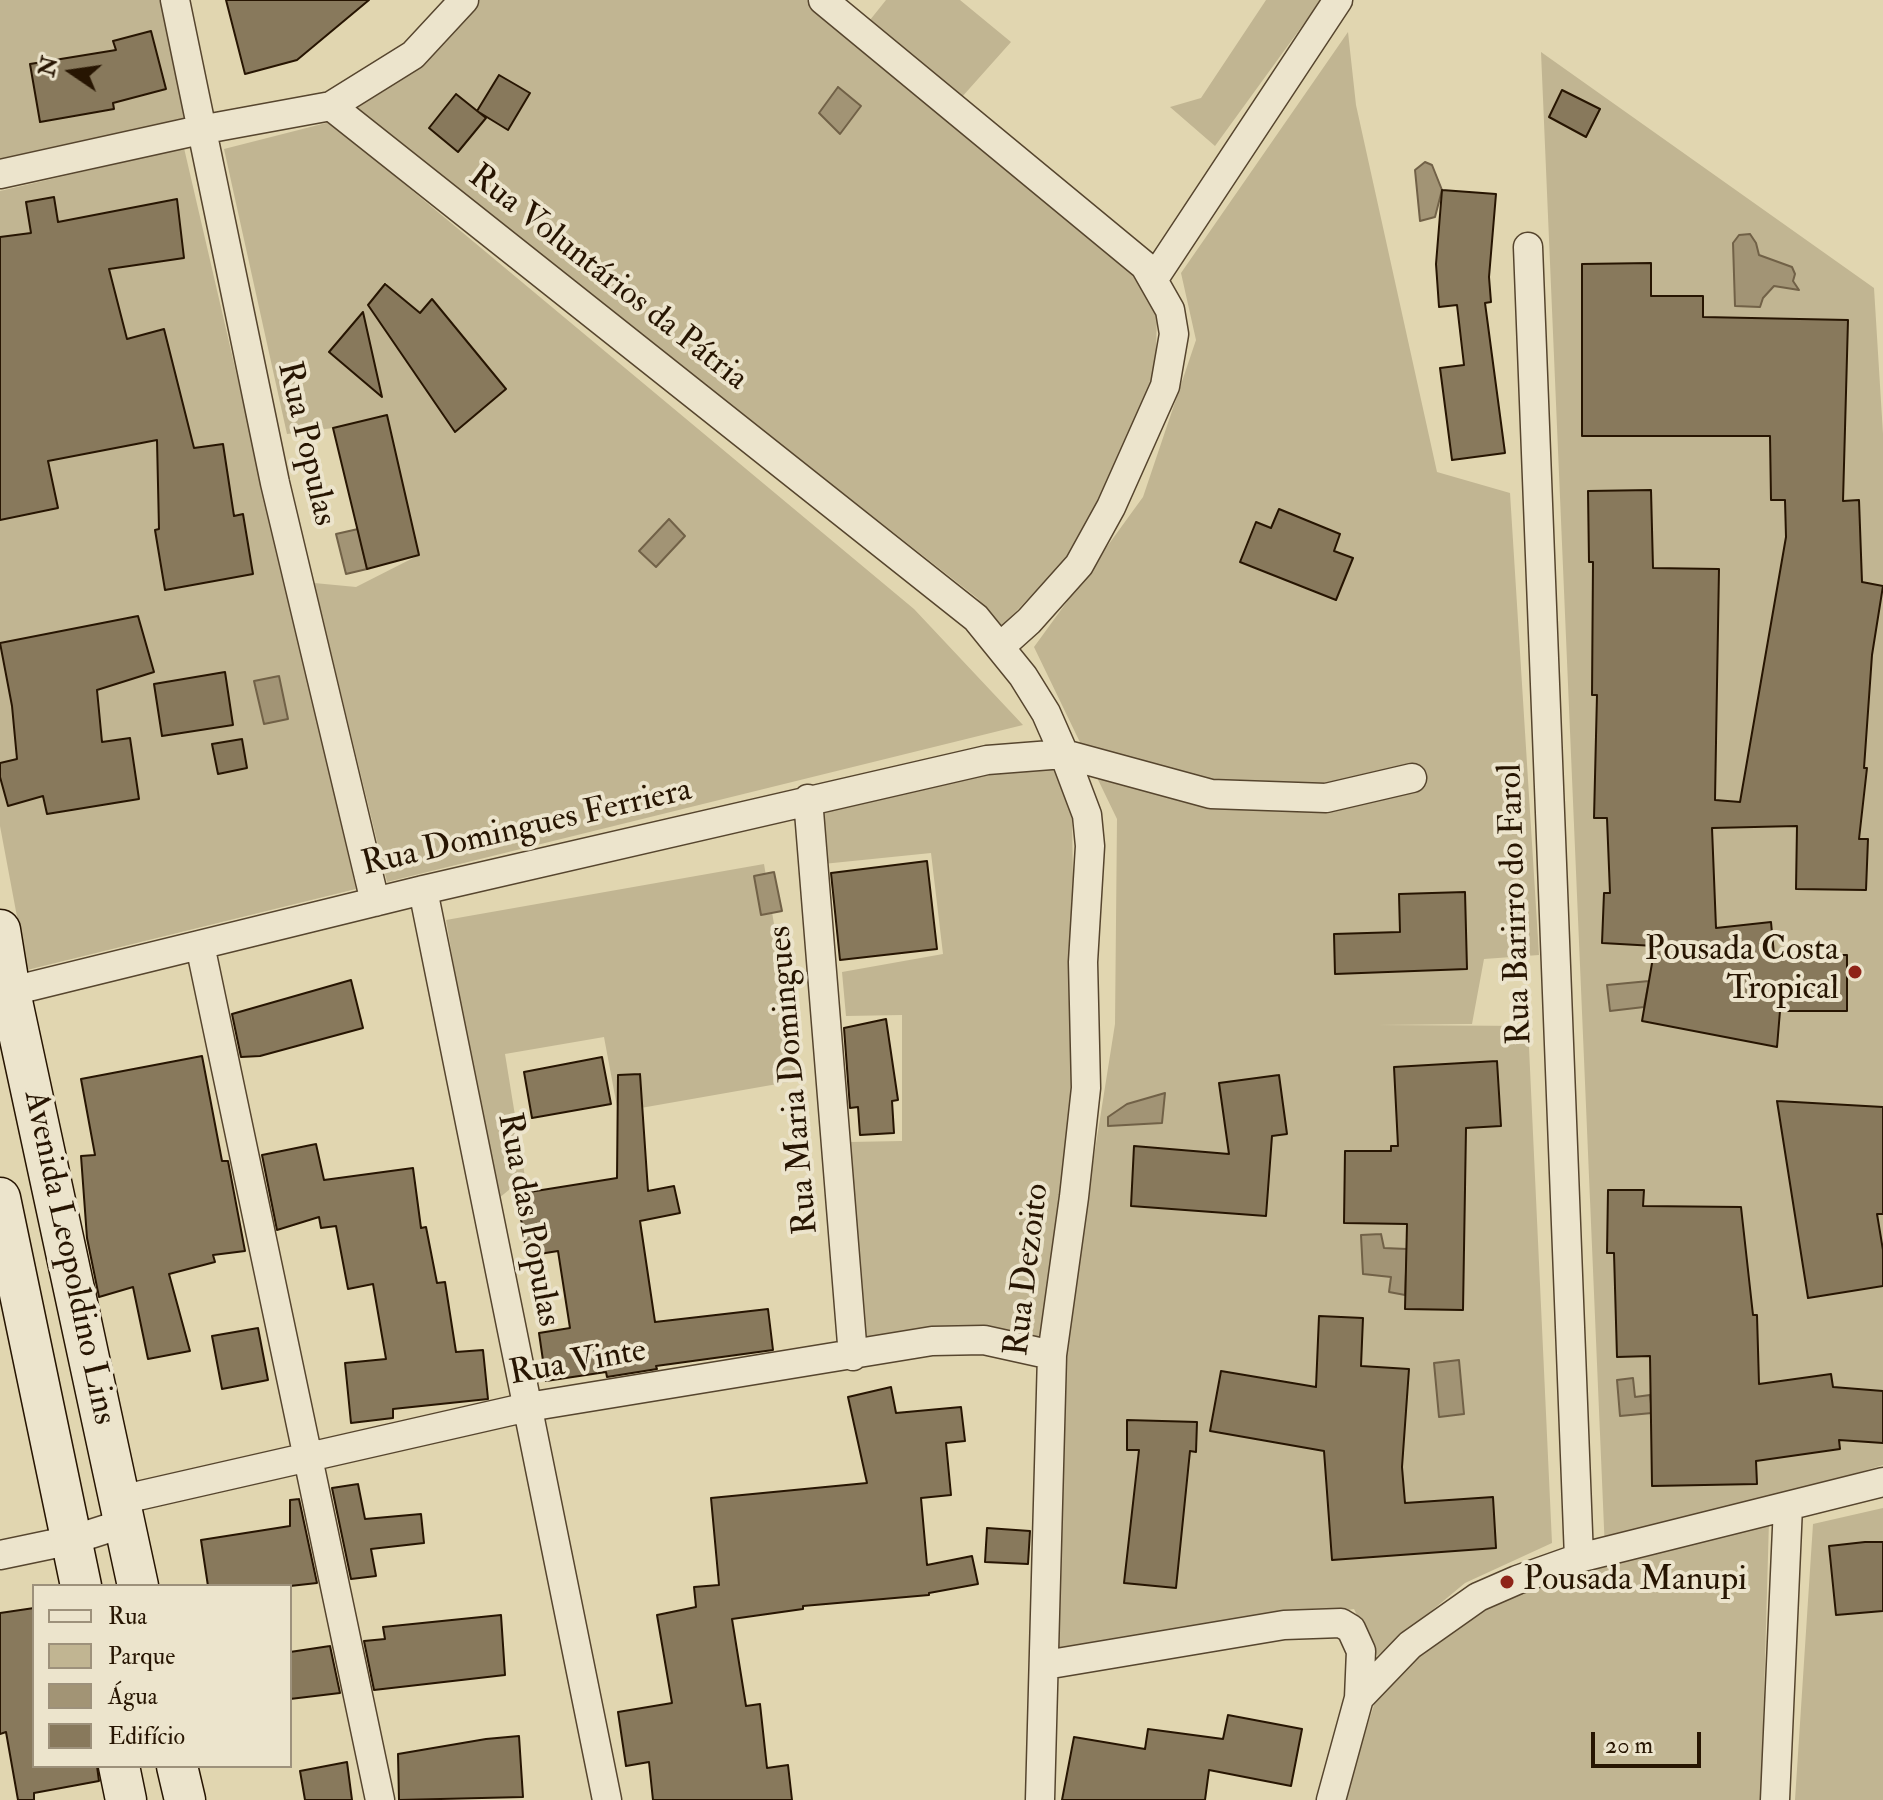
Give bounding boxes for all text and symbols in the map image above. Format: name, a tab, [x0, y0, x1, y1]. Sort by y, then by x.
north arrow	[32, 32, 112, 112]
text: N	[33, 54, 64, 79]
street label: Rua Voluntários da Pátria	[459, 157, 755, 401]
street label: Rua Populas	[266, 358, 344, 530]
street label: Rua Barirro do Farol	[1492, 763, 1542, 1045]
street label: Rua Domingues Ferriera	[358, 771, 696, 887]
street label: Rua Maria Domingues	[761, 924, 829, 1236]
place label: Pousada Costa Tropical	[1645, 932, 1839, 1012]
marker: Pousada Costa Tropical	[1846, 963, 1864, 981]
street label: Avenida Leopoldino Lins	[13, 1087, 123, 1429]
street label: Rua das Populas	[486, 1110, 568, 1330]
street label: Rua Dezoito	[998, 1181, 1060, 1359]
street label: Rua Vinte	[506, 1332, 650, 1396]
place label: Pousada Manupi	[1523, 1562, 1747, 1602]
marker: Pousada Manupi	[1498, 1573, 1516, 1591]
legend	[32, 1584, 292, 1768]
text: Rua	[108, 1601, 147, 1632]
text: Parque	[108, 1641, 175, 1672]
text: Água	[108, 1681, 158, 1712]
scale bar	[1595, 1716, 1705, 1766]
text: Edifício	[108, 1721, 185, 1752]
text: 20 m	[1605, 1730, 1653, 1761]

